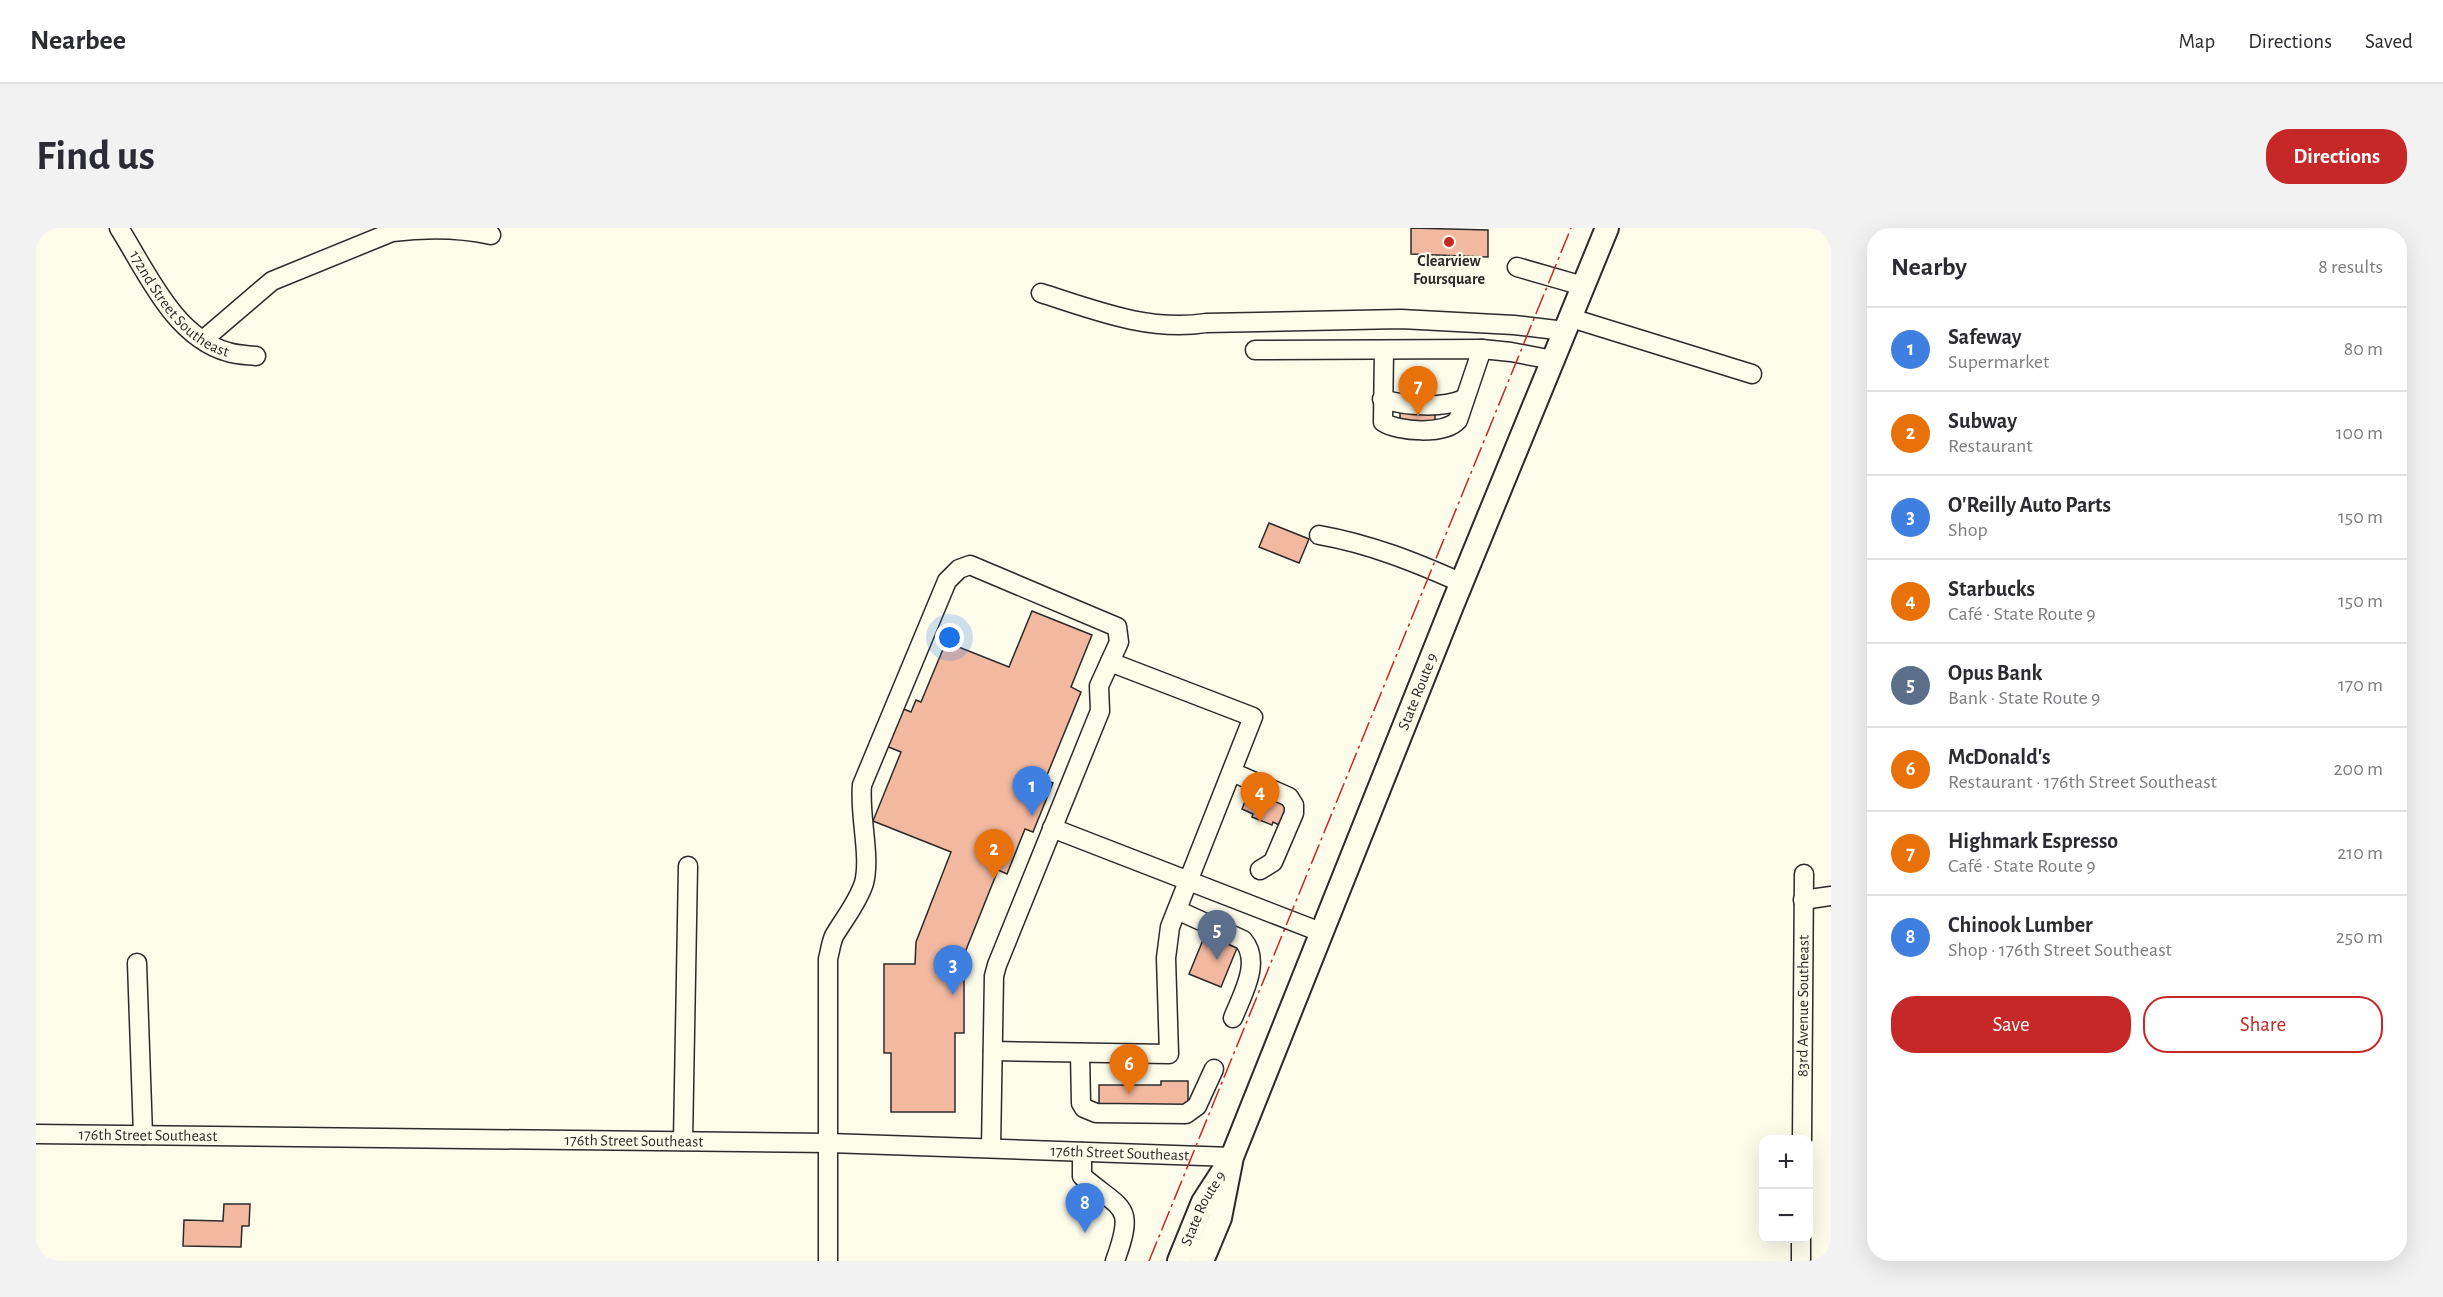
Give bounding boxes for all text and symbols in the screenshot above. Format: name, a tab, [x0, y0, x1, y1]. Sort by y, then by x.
text: Nearbee	[30, 27, 126, 55]
text: Map	[2179, 31, 2215, 52]
text: Directions	[2248, 31, 2332, 52]
text: Saved	[2365, 31, 2413, 52]
button: Directions	[2266, 129, 2407, 184]
text: Find us	[36, 135, 155, 177]
marker: Clearview Foursquare	[1442, 235, 1456, 249]
street label: 172nd Street Southeast	[127, 248, 231, 360]
place label: Clearview Foursquare	[1413, 253, 1486, 287]
text: Nearby	[1891, 254, 1967, 280]
text: 8 results	[2318, 257, 2383, 277]
text: Safeway	[1948, 326, 2022, 348]
text: 1	[1907, 339, 1914, 359]
text: 80 m	[2344, 339, 2383, 359]
text: Supermarket	[1948, 352, 2049, 372]
pin: 7	[1398, 366, 1438, 416]
text: Subway	[1948, 410, 2017, 432]
text: 2	[1906, 423, 1915, 443]
text: 100 m	[2336, 423, 2383, 443]
text: Restaurant	[1948, 436, 2033, 456]
text: O'Reilly Auto Parts	[1948, 494, 2111, 516]
text: 3	[1906, 507, 1915, 527]
text: 150 m	[2338, 507, 2383, 527]
text: Shop	[1948, 520, 1988, 540]
text: Starbucks	[1948, 578, 2035, 600]
text: 4	[1905, 591, 1916, 611]
text: 150 m	[2338, 591, 2383, 611]
text: Café · State Route 9	[1948, 604, 2096, 624]
your location	[935, 623, 964, 652]
street label: State Route 9	[1395, 651, 1440, 732]
text: Opus Bank	[1948, 662, 2043, 684]
text: 5	[1906, 675, 1915, 695]
text: 170 m	[2338, 675, 2383, 695]
text: Bank · State Route 9	[1948, 688, 2101, 708]
text: McDonald's	[1948, 746, 2050, 768]
text: 6	[1906, 759, 1915, 779]
text: 200 m	[2333, 759, 2383, 779]
pin: 1	[1012, 766, 1052, 816]
pin: 4	[1240, 772, 1280, 822]
text: Restaurant · 176th Street Southeast	[1948, 772, 2217, 792]
pin: 2	[974, 830, 1014, 879]
text: Highmark Espresso	[1948, 830, 2118, 852]
text: 7	[1906, 843, 1915, 863]
text: 210 m	[2337, 843, 2383, 863]
text: Café · State Route 9	[1948, 856, 2096, 876]
pin: 5	[1198, 910, 1236, 960]
text: Chinook Lumber	[1948, 914, 2093, 936]
text: 8	[1906, 927, 1915, 947]
text: 250 m	[2336, 927, 2383, 947]
street label: 83rd Avenue Southeast	[1794, 935, 1812, 1077]
text: Shop · 176th Street Southeast	[1948, 940, 2172, 960]
pin: 3	[934, 946, 972, 995]
button: Save	[1891, 996, 2131, 1053]
button: Share	[2143, 996, 2383, 1053]
pin: 6	[1110, 1044, 1148, 1094]
street label: 176th Street Southeast	[79, 1126, 217, 1144]
street label: 176th Street Southeast	[565, 1132, 703, 1150]
map controls	[1759, 1135, 1813, 1243]
button: +	[1759, 1135, 1813, 1189]
street label: 176th Street Southeast	[1050, 1143, 1189, 1164]
street label: State Route 9	[1178, 1168, 1229, 1248]
pin: 8	[1066, 1184, 1104, 1233]
button: −	[1759, 1189, 1813, 1243]

